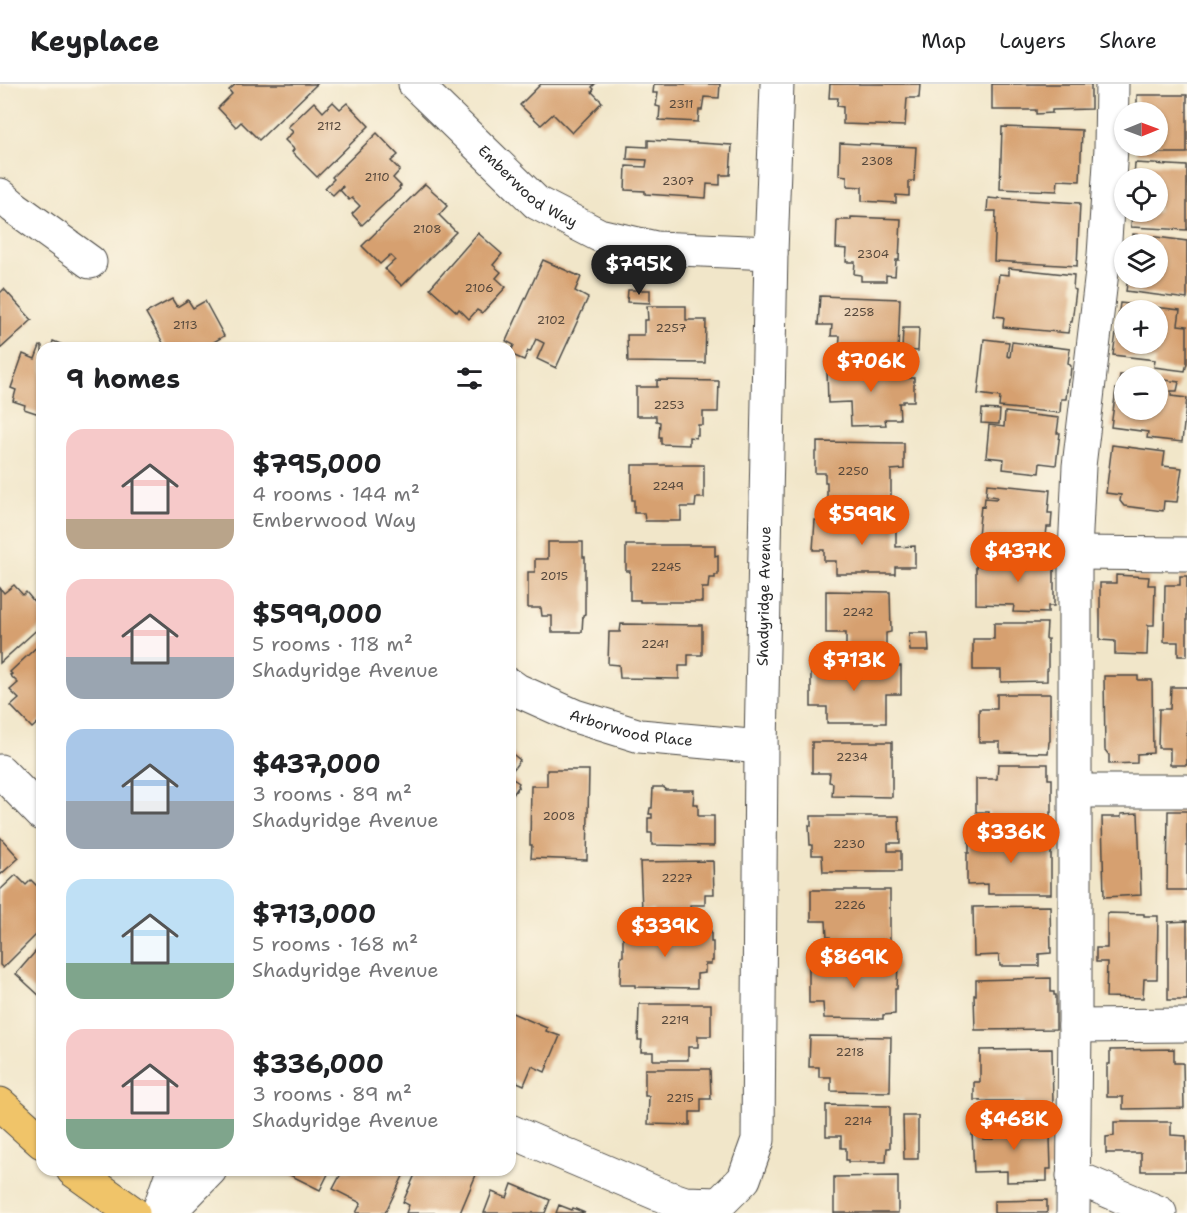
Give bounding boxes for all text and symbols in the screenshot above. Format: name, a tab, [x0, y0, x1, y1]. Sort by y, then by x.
text: Keyplace	[30, 22, 160, 60]
text: Map	[921, 27, 966, 55]
text: Layers	[999, 27, 1066, 55]
text: Share	[1099, 27, 1157, 55]
house number: 2311	[668, 96, 694, 112]
north arrow	[1114, 102, 1168, 156]
map controls	[1114, 102, 1168, 420]
house number: 2112	[316, 118, 342, 134]
street label: Emberwood Way	[473, 141, 581, 232]
house number: 2308	[861, 153, 893, 169]
button: locate	[1114, 168, 1168, 222]
house number: 2110	[364, 169, 390, 185]
house number: 2307	[662, 173, 694, 189]
house number: 2108	[412, 221, 442, 237]
button: layers	[1114, 234, 1168, 288]
pin: $795K	[597, 245, 681, 296]
house number: 2304	[857, 246, 889, 262]
text: $795K	[605, 251, 673, 277]
house number: 2106	[464, 280, 494, 296]
button: +	[1114, 300, 1168, 354]
house number: 2258	[843, 304, 875, 320]
house number: 2102	[537, 312, 565, 328]
house number: 2113	[172, 317, 198, 333]
house number: 2257	[655, 320, 687, 336]
pin: $706K	[829, 342, 913, 393]
text: $706K	[837, 348, 905, 374]
text: 9 homes	[66, 361, 180, 396]
icon: filters	[453, 362, 486, 395]
button: −	[1114, 366, 1168, 420]
house number: 2253	[653, 397, 685, 413]
text: $795,000	[252, 446, 382, 481]
icon: home	[114, 453, 186, 525]
house number: 2250	[837, 463, 869, 479]
house number: 2249	[652, 478, 684, 494]
text: 4 rooms · 144 m²	[252, 481, 420, 507]
pin: $599K	[820, 495, 904, 546]
text: $599K	[828, 501, 896, 527]
text: Emberwood Way	[252, 507, 416, 533]
street label: Shadyridge Avenue	[753, 526, 775, 666]
pin: $437K	[976, 532, 1060, 583]
text: $437K	[984, 538, 1052, 564]
house number: 2245	[651, 559, 681, 575]
house number: 2015	[540, 568, 568, 584]
text: $599,000	[252, 596, 382, 631]
icon: home	[114, 603, 186, 675]
house number: 2242	[842, 604, 874, 620]
text: 5 rooms · 118 m²	[252, 631, 413, 657]
house number: 2241	[641, 636, 669, 652]
pin: $713K	[812, 641, 896, 692]
text: $713K	[823, 647, 885, 673]
text: Shadyridge Avenue	[252, 657, 439, 683]
street label: Arborwood Place	[567, 705, 694, 751]
text: $437,000	[252, 746, 381, 781]
house number: 2234	[836, 749, 868, 765]
icon: home	[114, 753, 186, 825]
text: 3 rooms · 89 m²	[252, 781, 412, 807]
text: Shadyridge Avenue	[252, 807, 439, 833]
house number: 2008	[543, 808, 575, 824]
pin: $336K	[969, 813, 1053, 864]
text: $336K	[977, 819, 1045, 845]
house number: 2230	[833, 836, 865, 852]
house number: 2227	[661, 870, 693, 886]
text: $713,000	[252, 896, 376, 931]
house number: 2226	[834, 897, 866, 913]
icon: home	[114, 903, 186, 975]
pin: $339K	[623, 907, 707, 958]
text: $339K	[631, 913, 699, 939]
text: 5 rooms · 168 m²	[252, 931, 418, 957]
pin: $869K	[812, 938, 896, 989]
text: $869K	[820, 944, 888, 970]
text: Shadyridge Avenue	[252, 957, 439, 983]
house number: 2219	[661, 1012, 689, 1028]
house number: 2218	[836, 1044, 864, 1060]
text: $336,000	[252, 1046, 384, 1081]
icon: home	[114, 1053, 186, 1125]
text: 3 rooms · 89 m²	[252, 1081, 412, 1107]
house number: 2215	[666, 1090, 694, 1106]
pin: $468K	[972, 1100, 1056, 1151]
text: $468K	[980, 1106, 1048, 1132]
text: Shadyridge Avenue	[252, 1107, 439, 1133]
house number: 2214	[844, 1113, 872, 1129]

